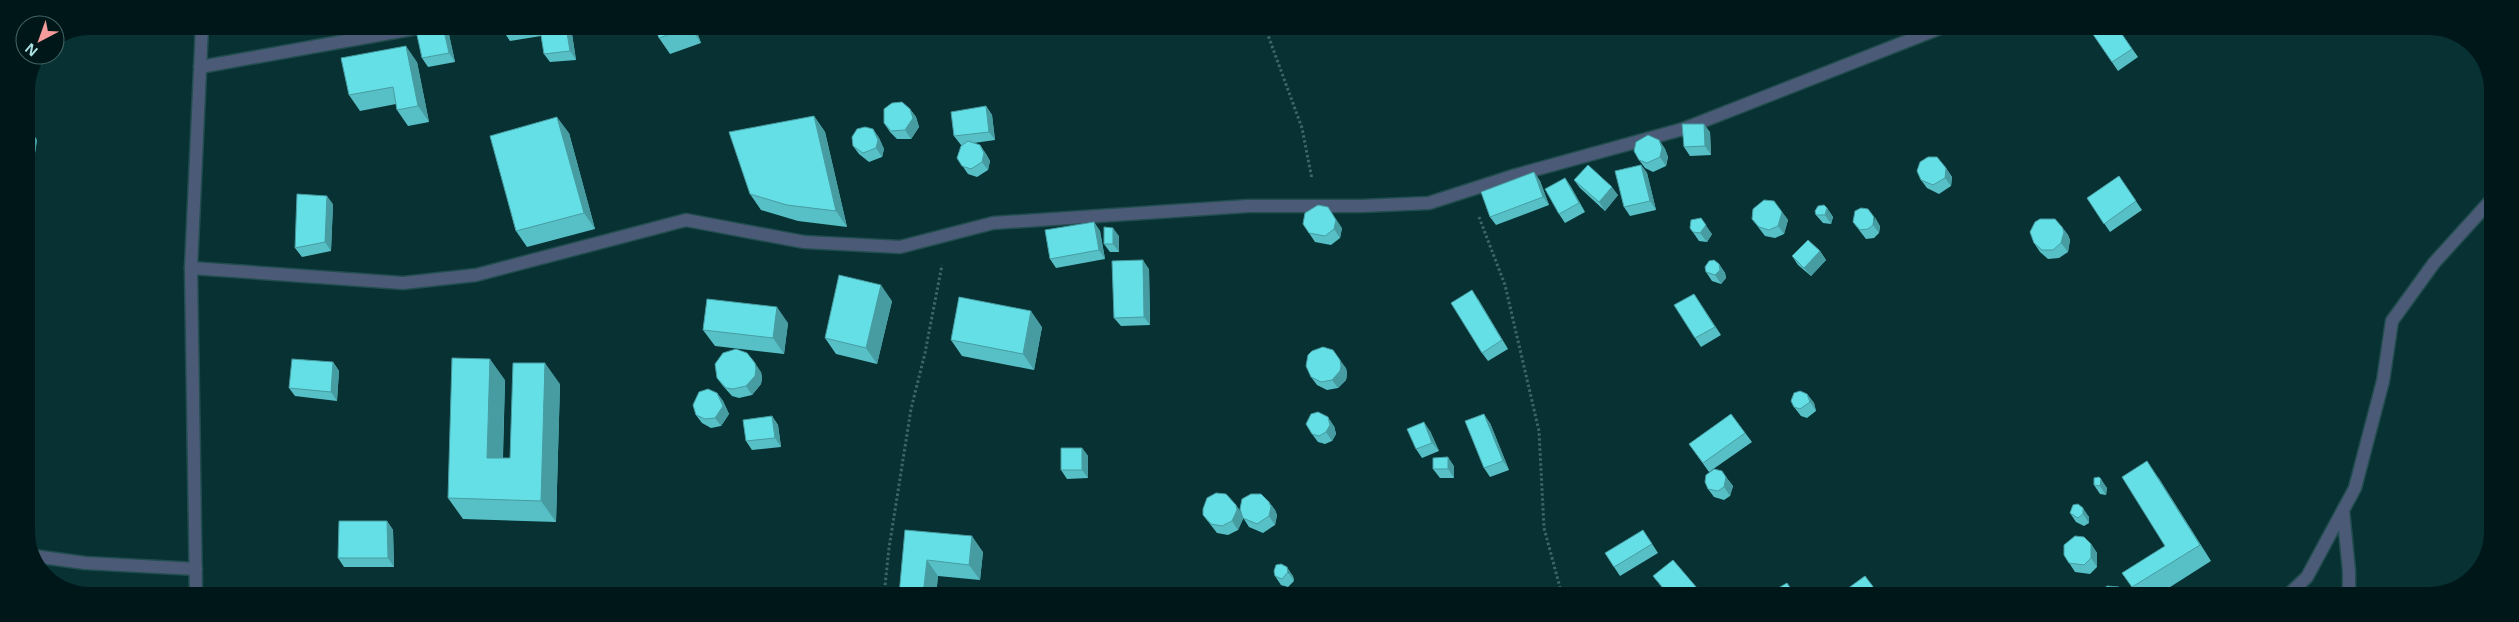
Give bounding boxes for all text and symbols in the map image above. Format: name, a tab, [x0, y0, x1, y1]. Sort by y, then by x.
north arrow	[15, 15, 65, 65]
text: N	[21, 39, 42, 61]

